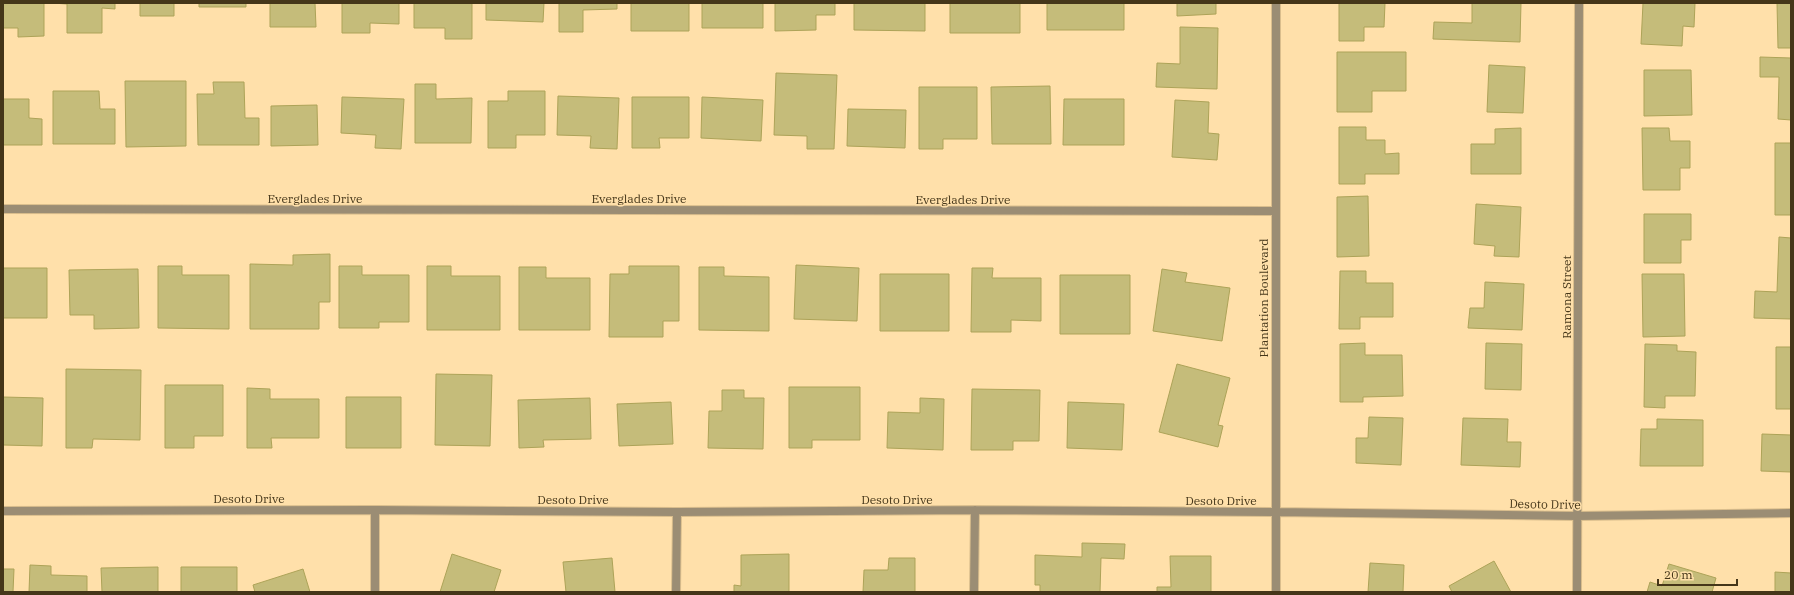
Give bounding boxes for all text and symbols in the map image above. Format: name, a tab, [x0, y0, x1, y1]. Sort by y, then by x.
street label: Everglades Drive	[267, 191, 363, 206]
street label: Everglades Drive	[591, 191, 687, 206]
street label: Everglades Drive	[915, 192, 1011, 207]
street label: Plantation Boulevard	[1256, 239, 1271, 357]
street label: Ramona Street	[1559, 255, 1574, 339]
street label: Desoto Drive	[213, 491, 285, 506]
street label: Desoto Drive	[537, 492, 609, 507]
street label: Desoto Drive	[861, 492, 933, 507]
street label: Desoto Drive	[1185, 493, 1257, 508]
street label: Desoto Drive	[1509, 496, 1581, 512]
scale bar	[1658, 561, 1737, 587]
text: 20 m	[1664, 567, 1693, 582]

